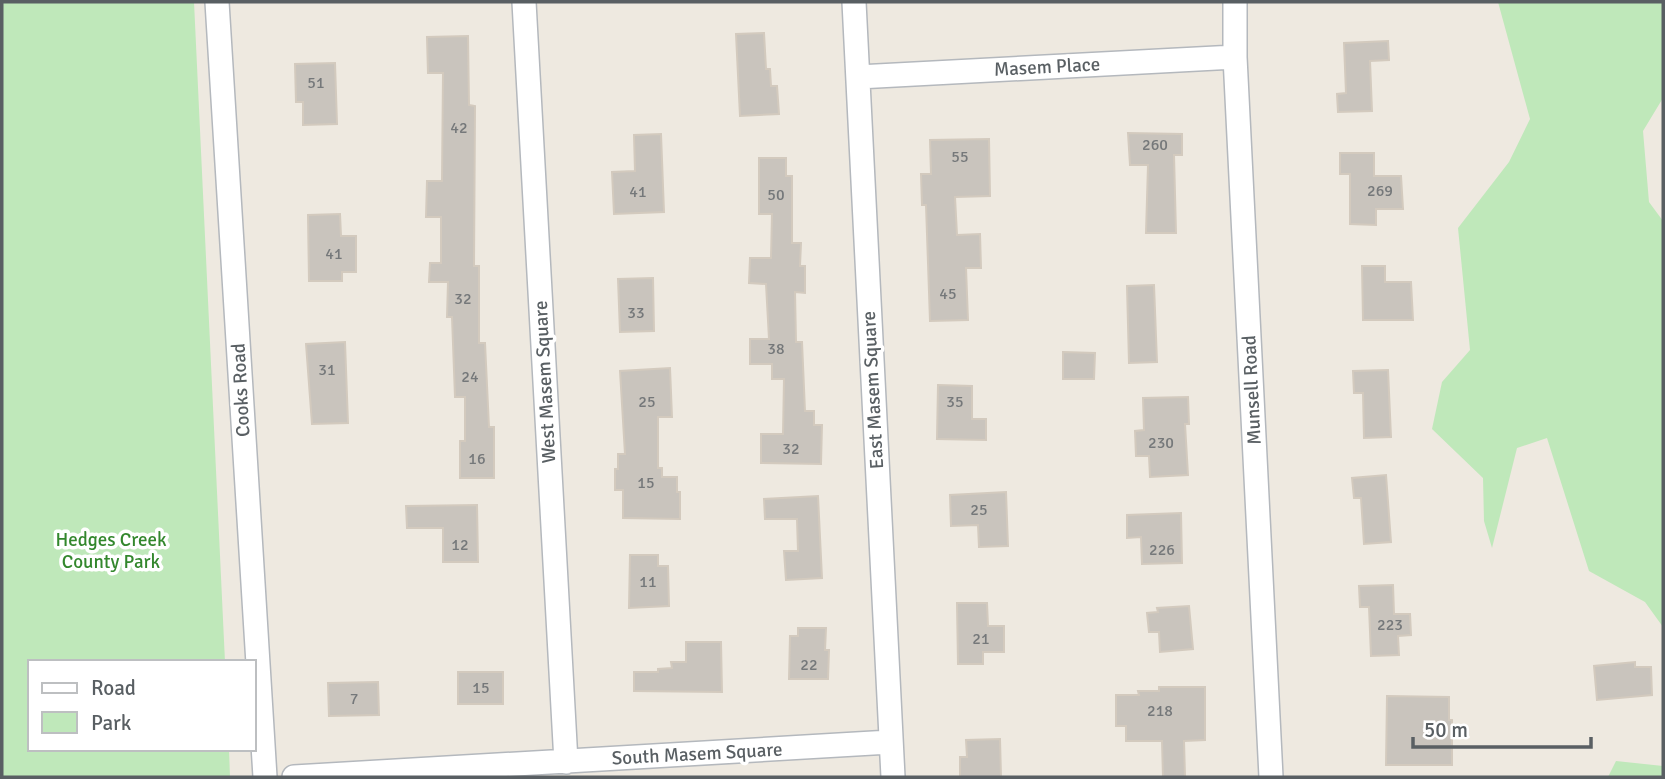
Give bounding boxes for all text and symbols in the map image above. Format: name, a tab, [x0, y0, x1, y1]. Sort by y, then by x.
street label: Masem Place	[993, 52, 1101, 82]
house number: 51	[307, 73, 325, 93]
house number: 42	[450, 118, 468, 138]
house number: 260	[1142, 135, 1168, 155]
house number: 55	[951, 147, 969, 167]
house number: 269	[1367, 181, 1393, 201]
house number: 41	[629, 182, 647, 202]
house number: 50	[767, 185, 785, 205]
house number: 41	[325, 244, 343, 264]
house number: 45	[939, 284, 957, 304]
house number: 32	[454, 289, 472, 309]
street label: West Masem Square	[529, 300, 561, 464]
house number: 33	[627, 303, 645, 323]
street label: East Masem Square	[857, 310, 889, 470]
street label: Munsell Road	[1237, 335, 1267, 445]
house number: 38	[767, 339, 785, 359]
street label: Cooks Road	[227, 343, 255, 437]
house number: 31	[318, 360, 336, 380]
house number: 24	[461, 367, 479, 387]
house number: 25	[638, 392, 656, 412]
house number: 35	[946, 392, 964, 412]
house number: 230	[1148, 433, 1174, 453]
house number: 32	[782, 439, 800, 459]
house number: 16	[468, 449, 486, 469]
house number: 15	[637, 473, 655, 493]
house number: 25	[970, 500, 988, 520]
park label: Hedges Creek County Park	[55, 528, 167, 574]
house number: 12	[451, 535, 469, 555]
house number: 226	[1149, 540, 1175, 560]
house number: 11	[639, 572, 657, 592]
house number: 223	[1377, 615, 1403, 635]
house number: 21	[972, 629, 990, 649]
house number: 22	[800, 655, 818, 675]
legend	[28, 660, 256, 751]
text: Road	[91, 675, 136, 701]
house number: 15	[472, 678, 490, 698]
house number: 7	[350, 689, 358, 709]
house number: 218	[1147, 701, 1173, 721]
scale bar	[1413, 706, 1592, 750]
text: Park	[91, 710, 132, 736]
text: 50 m	[1424, 717, 1468, 743]
street label: South Masem Square	[611, 738, 783, 770]

